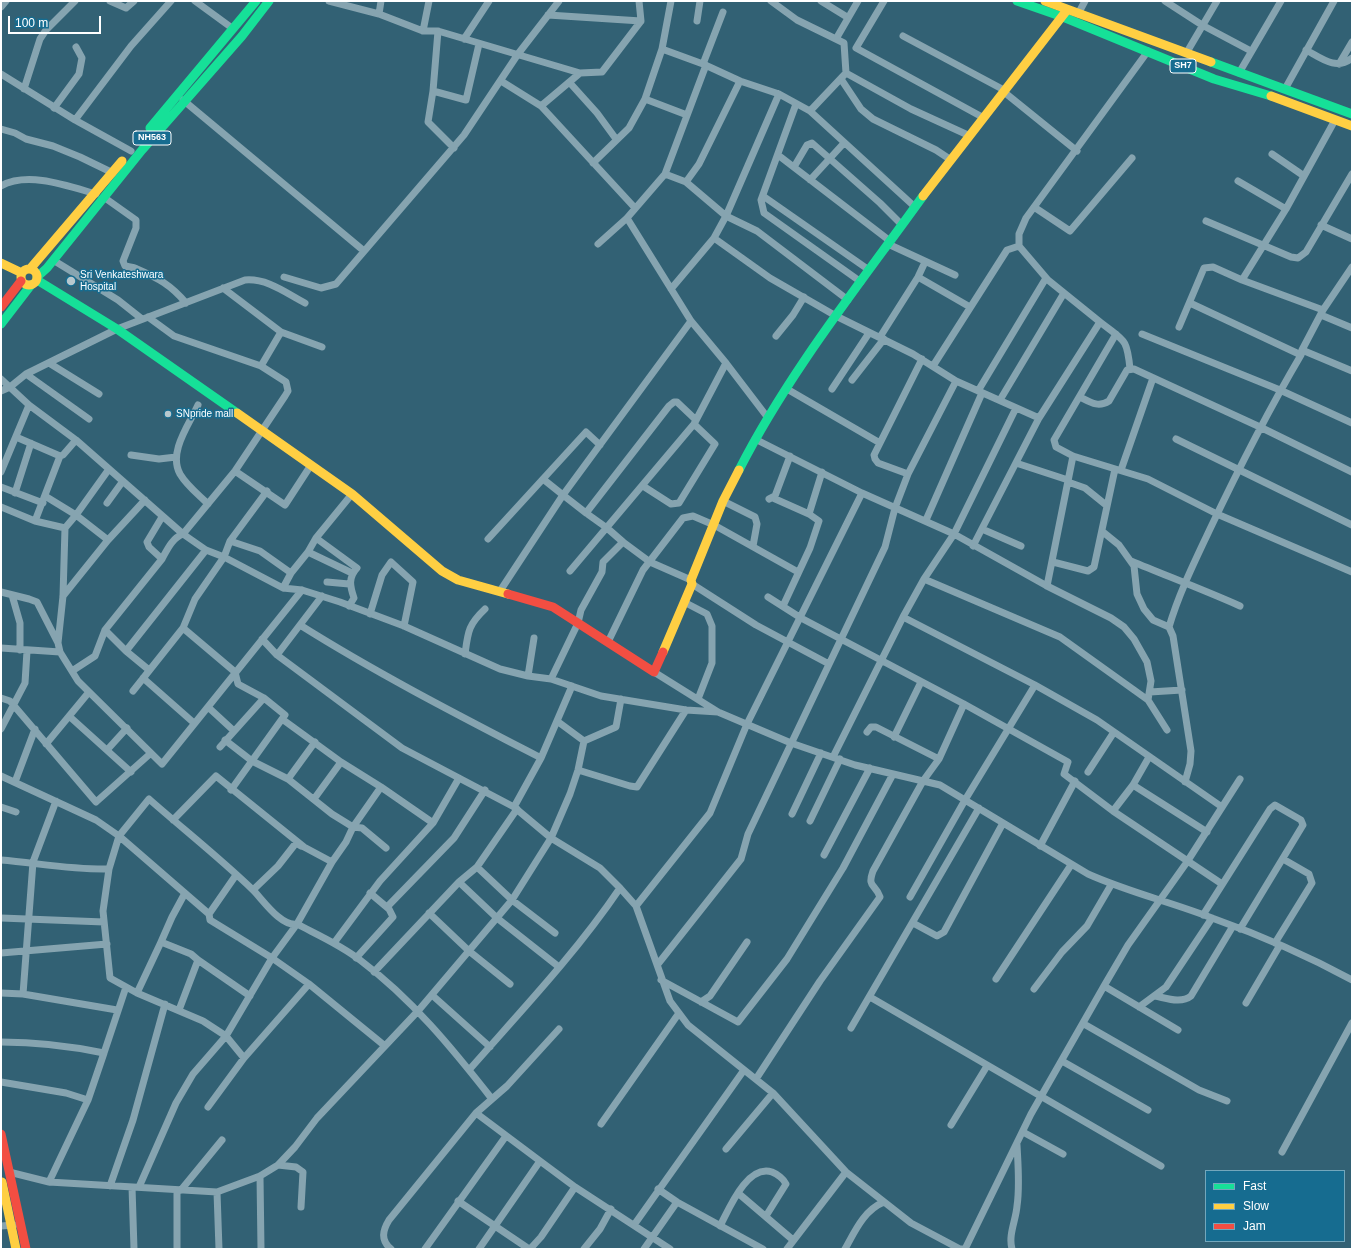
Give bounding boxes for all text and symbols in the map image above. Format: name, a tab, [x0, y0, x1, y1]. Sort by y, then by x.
scale bar	[10, 8, 103, 34]
text: 100 m	[15, 16, 48, 30]
road number: SH7	[1170, 59, 1196, 73]
road number: NH563	[133, 131, 171, 145]
place label: Sri Venkateshwara Hospital	[80, 269, 163, 292]
marker: Sri Venkateshwara Hospital	[65, 275, 77, 287]
place label: SNpride mall	[176, 408, 233, 420]
marker: SNpride mall	[163, 409, 173, 419]
legend	[1205, 1170, 1345, 1242]
text: Fast	[1243, 1179, 1266, 1193]
text: Slow	[1243, 1199, 1269, 1213]
text: Jam	[1243, 1219, 1266, 1233]

